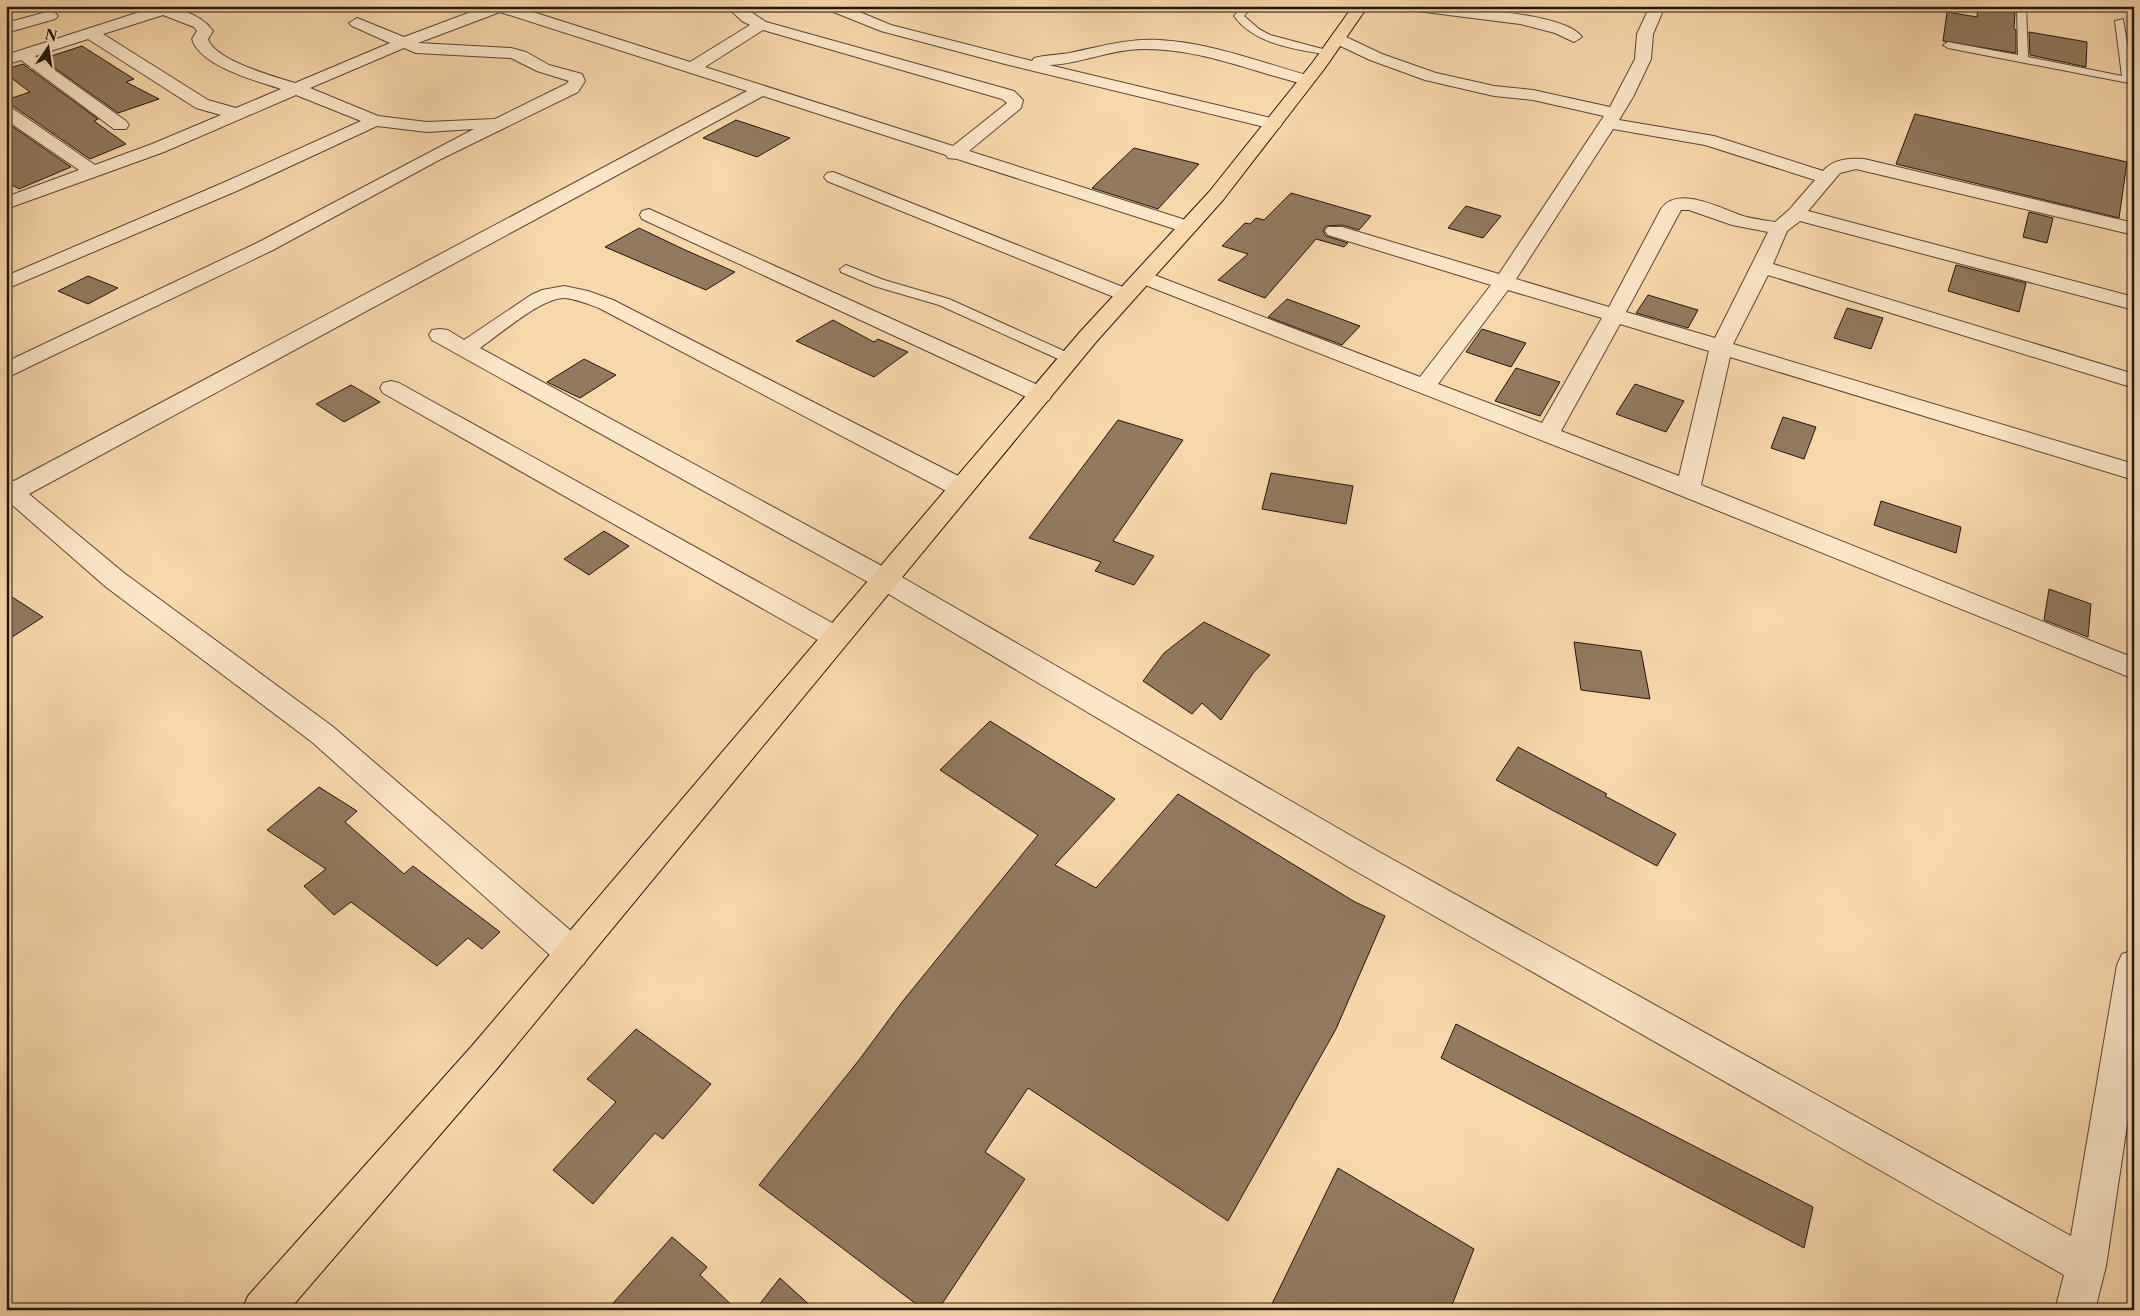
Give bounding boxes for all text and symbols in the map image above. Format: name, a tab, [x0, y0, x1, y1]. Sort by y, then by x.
north arrow	[22, 22, 72, 72]
text: N	[43, 25, 59, 45]

